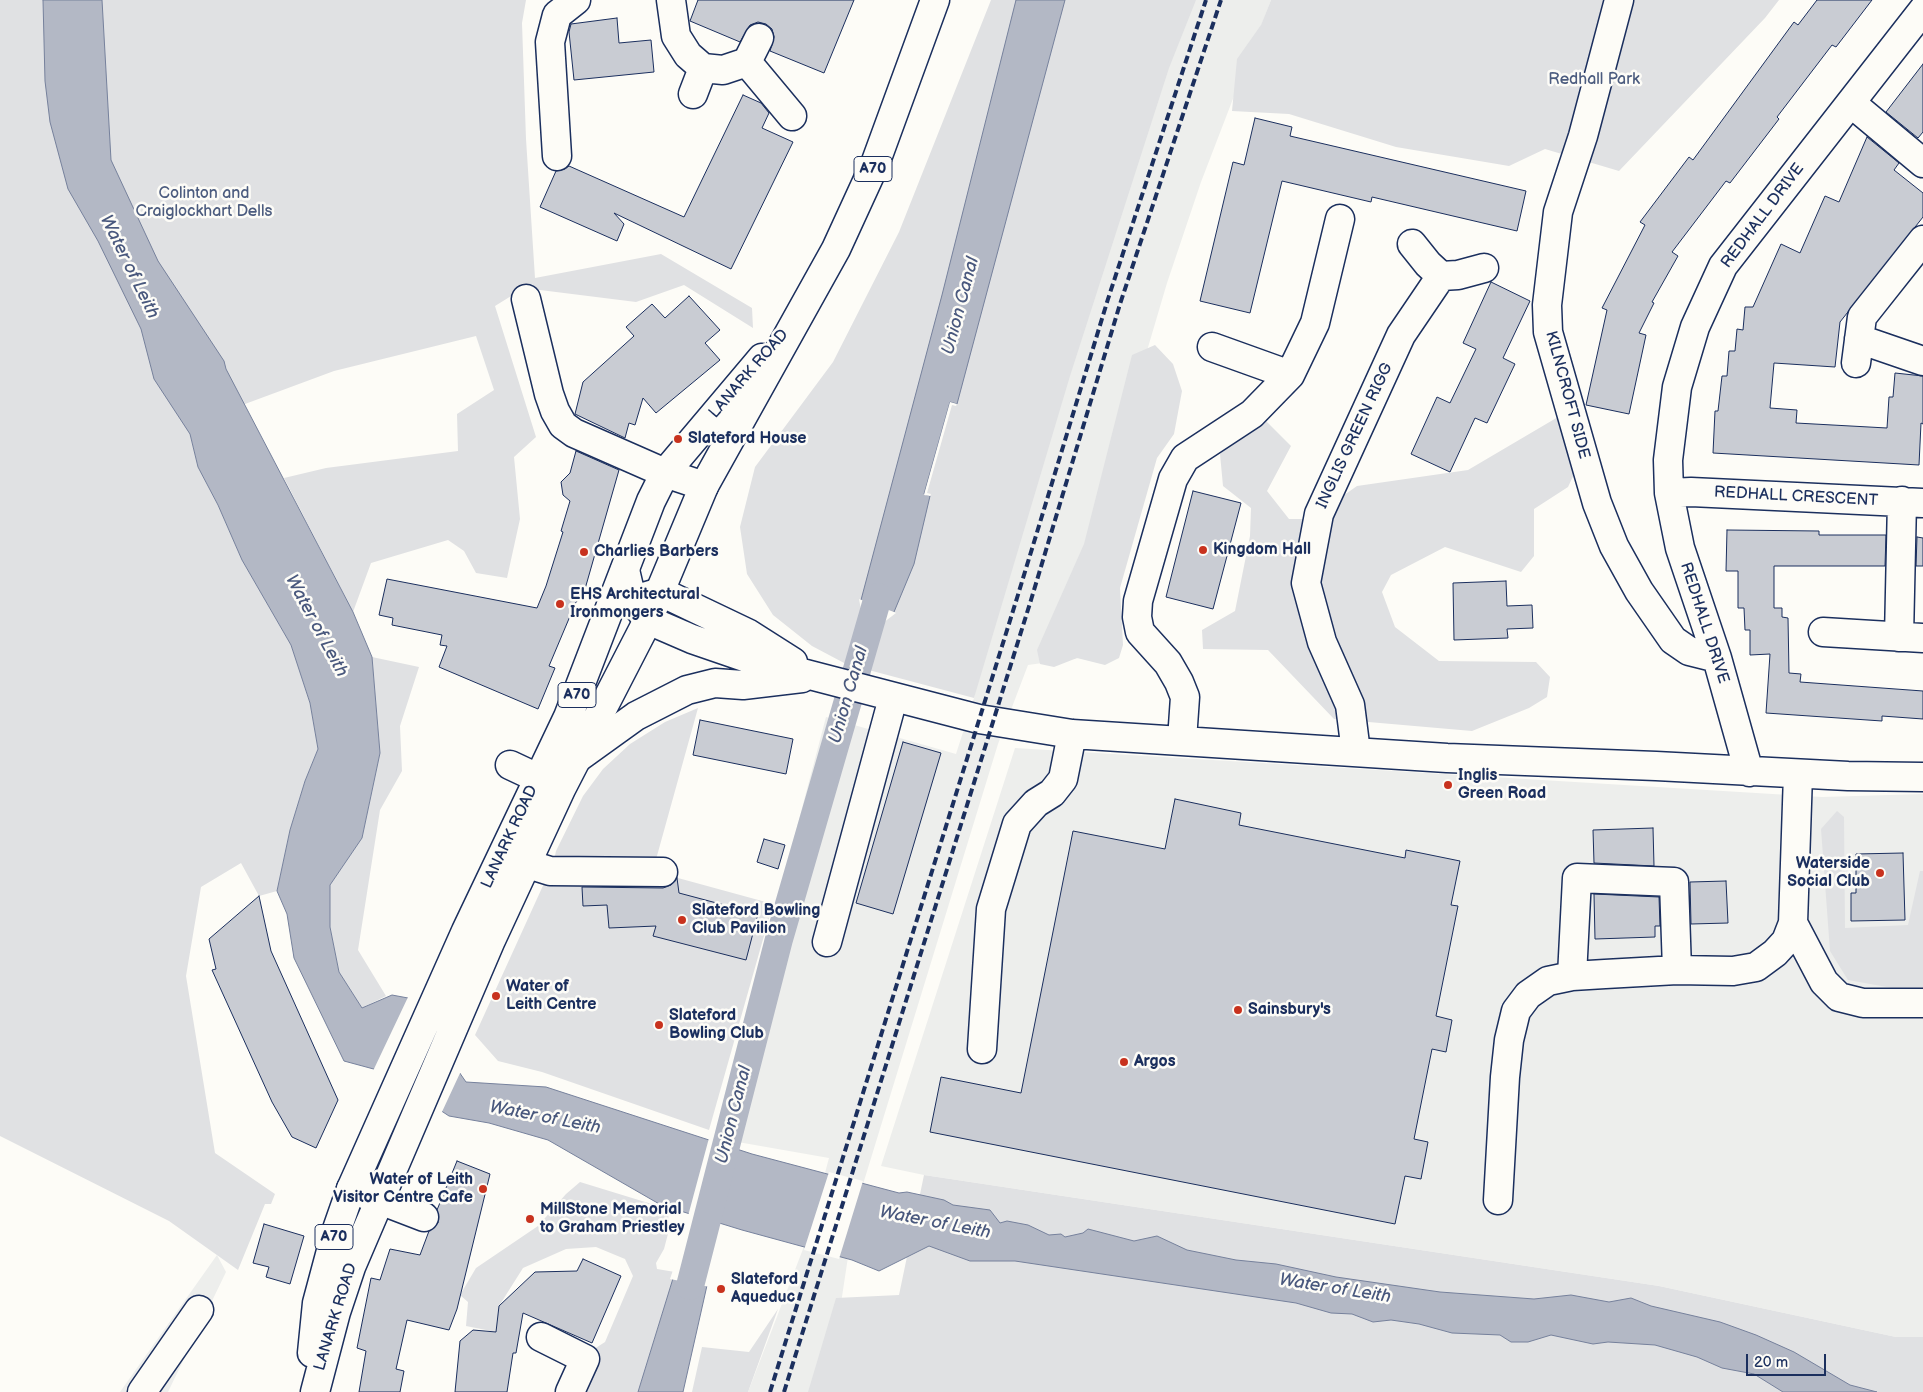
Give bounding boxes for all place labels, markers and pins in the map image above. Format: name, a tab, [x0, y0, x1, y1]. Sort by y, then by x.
place label: Slateford House	[688, 429, 807, 449]
marker: Slateford House	[672, 433, 684, 445]
place label: Kingdom Hall	[1213, 540, 1311, 560]
place label: Charlies Barbers	[594, 542, 719, 562]
marker: Kingdom Hall	[1197, 544, 1209, 556]
marker: Charlies Barbers	[578, 546, 590, 558]
place label: EHS Architectural Ironmongers	[570, 585, 700, 623]
marker: EHS Architectural Ironmongers	[554, 598, 566, 610]
place label: Inglis Green Road	[1458, 766, 1546, 804]
marker: Inglis Green Road	[1442, 779, 1454, 791]
place label: Waterside Social Club	[1787, 854, 1870, 892]
marker: Waterside Social Club	[1874, 867, 1886, 879]
place label: Slateford Bowling Club Pavilion	[692, 901, 820, 939]
marker: Slateford Bowling Club Pavilion	[676, 914, 688, 926]
place label: Water of Leith Centre	[506, 977, 597, 1015]
marker: Water of Leith Centre	[490, 990, 502, 1002]
place label: Sainsbury's	[1248, 1000, 1331, 1020]
marker: Sainsbury's	[1232, 1004, 1244, 1016]
place label: Slateford Bowling Club	[669, 1006, 764, 1044]
marker: Slateford Bowling Club	[653, 1019, 665, 1031]
place label: Argos	[1134, 1052, 1176, 1072]
marker: Argos	[1118, 1056, 1130, 1068]
place label: Water of Leith Visitor Centre Cafe	[333, 1170, 473, 1208]
marker: Water of Leith Visitor Centre Cafe	[477, 1183, 489, 1195]
place label: MillStone Memorial to Graham Priestley	[540, 1200, 685, 1238]
marker: MillStone Memorial to Graham Priestley	[524, 1213, 536, 1225]
place label: Slateford Aqueduc	[731, 1270, 798, 1308]
marker: Slateford Aqueduc	[715, 1283, 727, 1295]

